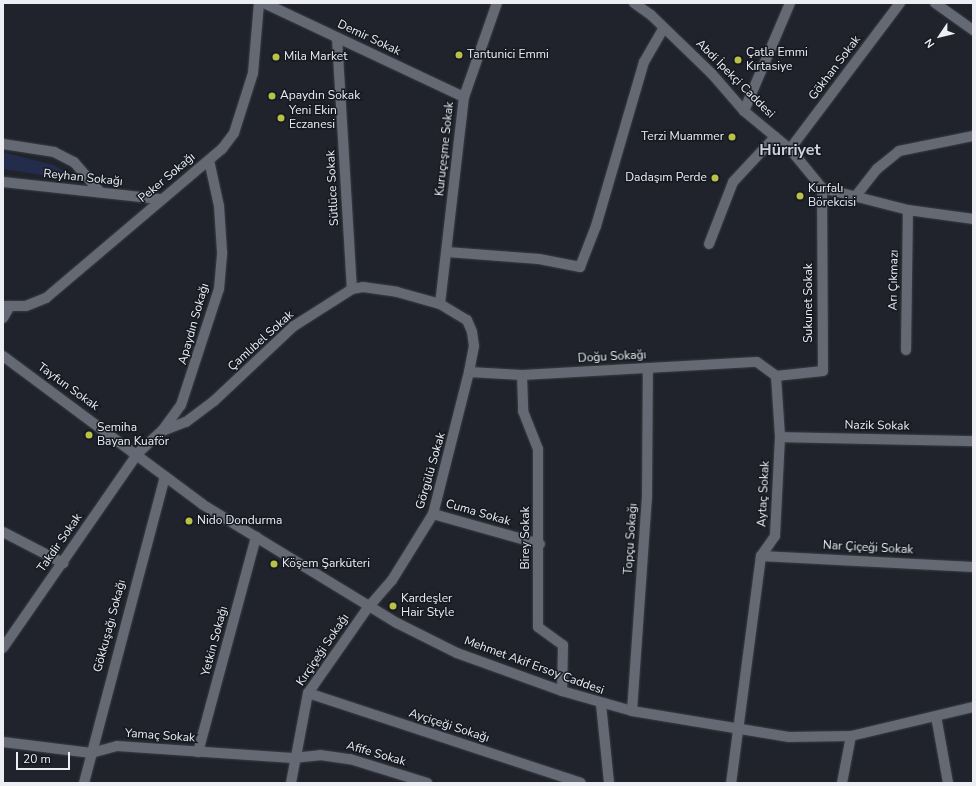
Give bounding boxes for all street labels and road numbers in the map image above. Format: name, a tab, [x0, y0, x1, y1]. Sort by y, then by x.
street label: Demir Sokak	[335, 17, 403, 59]
street label: Gökhan Sokak	[806, 33, 864, 103]
street label: Abdi İpekçi Caddesi	[693, 37, 777, 121]
street label: Kuruçeşme Sokak	[433, 101, 457, 197]
street label: Peker Sokağı	[136, 150, 198, 206]
street label: Sütlüce Sokak	[324, 150, 342, 226]
street label: Reyhan Sokağı	[43, 167, 123, 189]
street label: Arı Çıkmazı	[886, 250, 902, 310]
street label: Sukunet Sokak	[802, 263, 816, 343]
street label: Apaydın Sokağı	[176, 282, 212, 366]
street label: Çamlıbel Sokak	[225, 308, 297, 374]
street label: Doğu Sokağı	[577, 348, 647, 366]
street label: Tayfun Sokak	[35, 360, 101, 414]
street label: Nazik Sokak	[844, 418, 910, 434]
street label: Görgülü Sokak	[413, 431, 449, 511]
street label: Aytaç Sokak	[755, 461, 773, 527]
street label: Cuma Sokak	[444, 497, 512, 529]
street label: Topçu Sokağı	[621, 503, 641, 575]
street label: Birey Sokak	[519, 506, 533, 570]
street label: Takdir Sokak	[35, 511, 85, 575]
street label: Nar Çiçeği Sokak	[822, 538, 914, 558]
street label: Gökkuşağı Sokağı	[91, 578, 129, 674]
street label: Yetkin Sokağı	[199, 605, 231, 677]
street label: Kırçiçeği Sokağı	[294, 611, 352, 689]
street label: Mehmet Akif Ersoy Caddesi	[462, 634, 606, 698]
street label: Ayçiçeği Sokağı	[407, 706, 491, 746]
street label: Yamaç Sokak	[124, 726, 196, 746]
street label: Afife Sokak	[345, 739, 407, 769]

